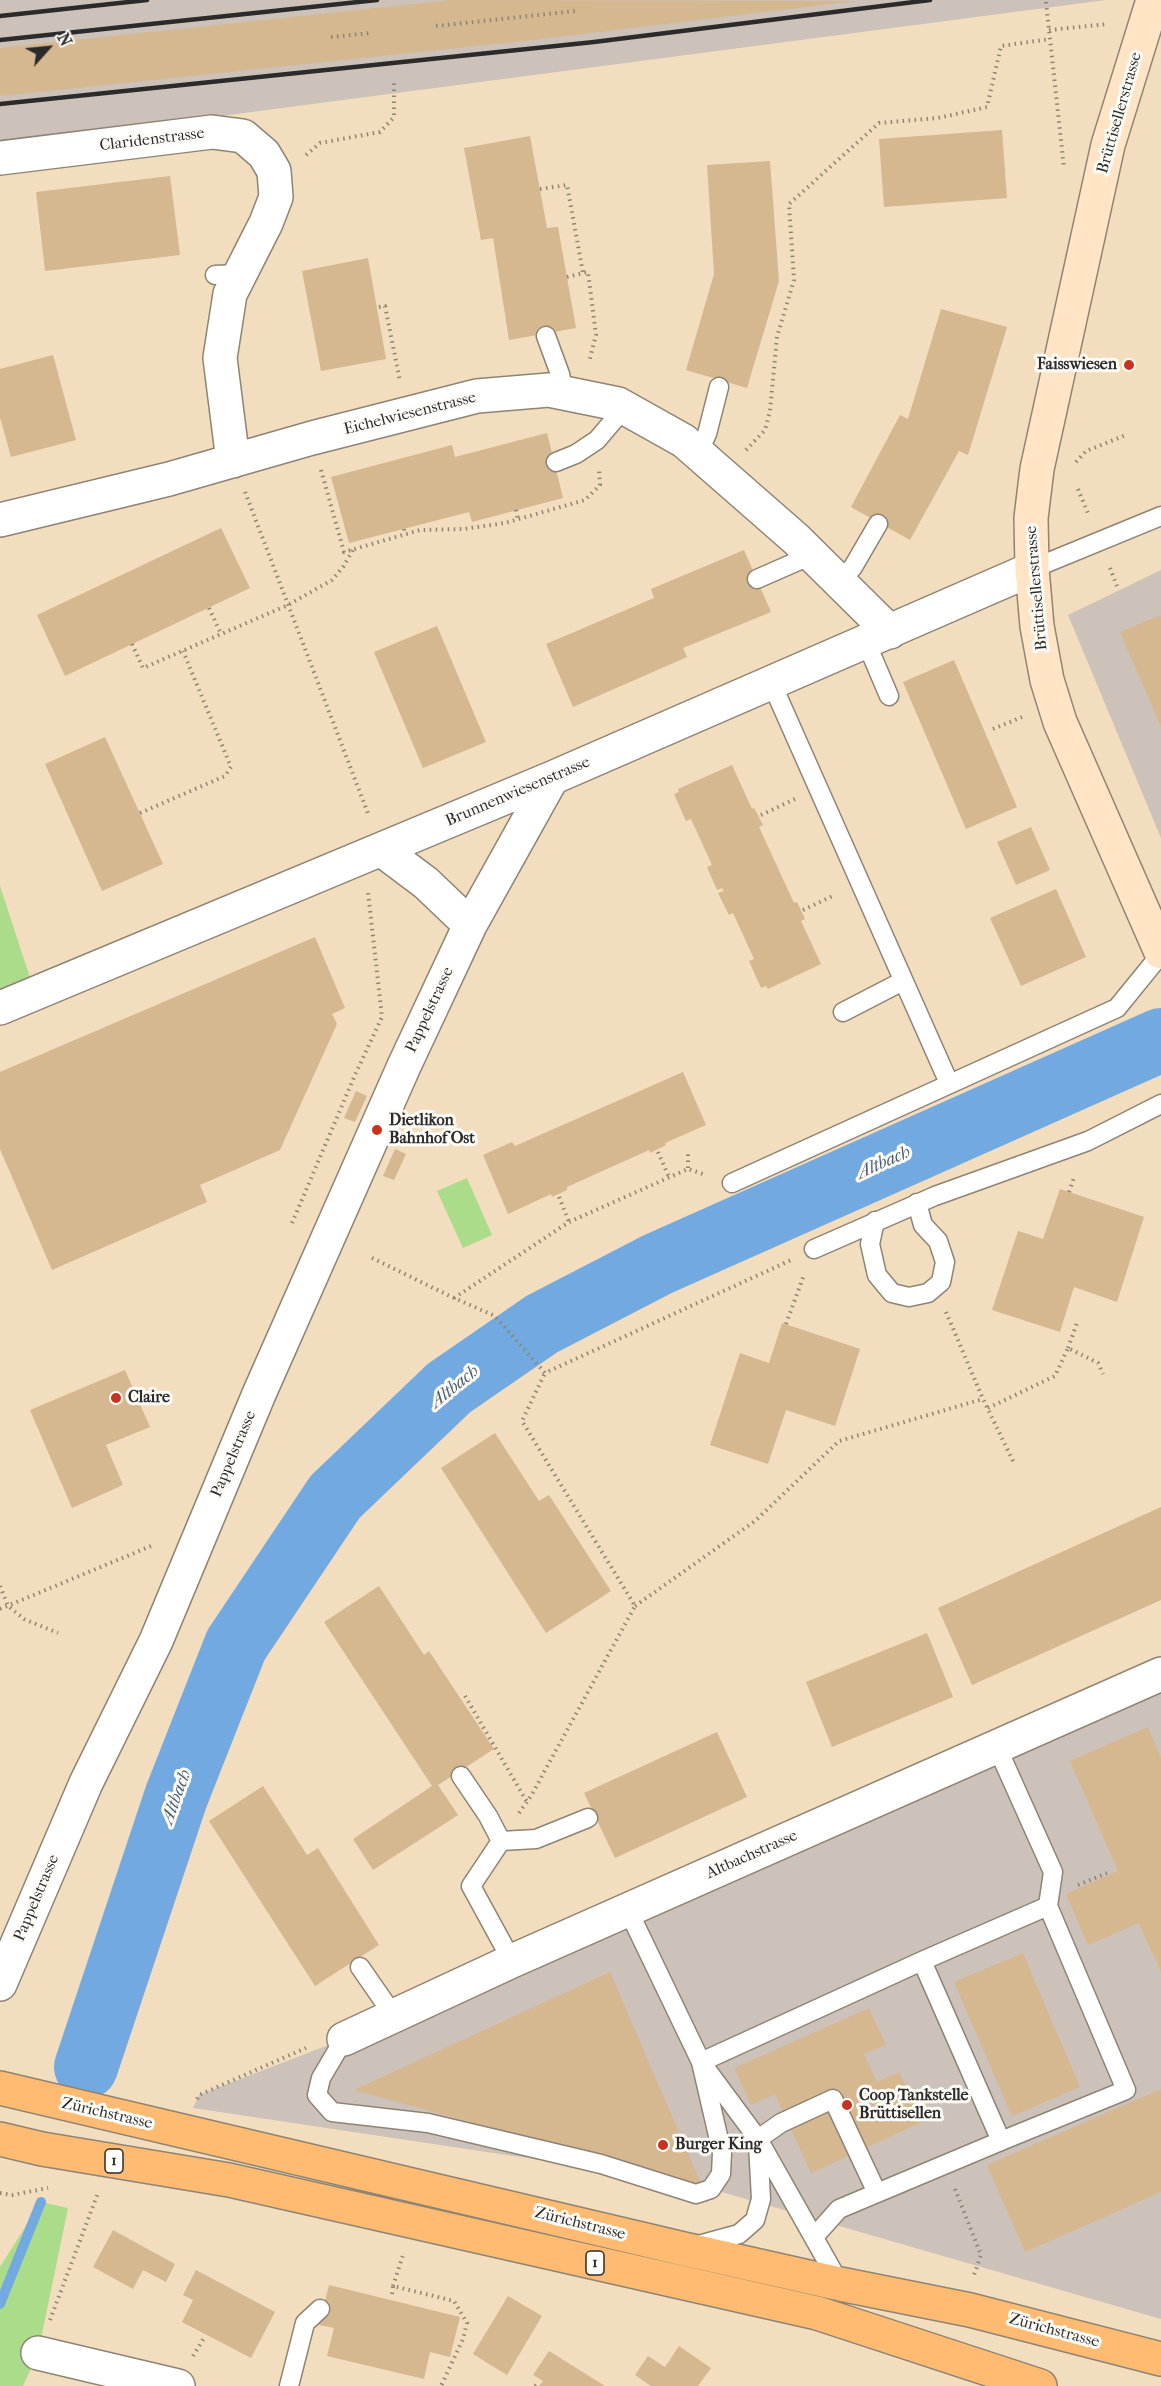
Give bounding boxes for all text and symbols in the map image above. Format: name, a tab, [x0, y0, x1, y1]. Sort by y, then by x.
north arrow	[18, 18, 78, 78]
text: N	[53, 30, 76, 49]
street label: Brüttisellerstrasse	[1094, 50, 1146, 176]
street label: Claridenstrasse	[98, 124, 206, 156]
place label: Faisswiesen	[1037, 355, 1117, 375]
marker: Faisswiesen	[1122, 358, 1136, 372]
street label: Eichelwiesenstrasse	[342, 388, 478, 440]
street label: Brüttisellerstrasse	[1022, 525, 1052, 651]
street label: Brunnenwiesenstrasse	[443, 753, 593, 831]
street label: Pappelstrasse	[402, 964, 458, 1056]
place label: Dietlikon Bahnhof Ost	[389, 1111, 475, 1149]
marker: Dietlikon Bahnhof Ost	[370, 1123, 384, 1137]
water label: Altbach	[854, 1142, 914, 1184]
water label: Altbach	[426, 1361, 484, 1413]
place label: Claire	[128, 1388, 170, 1408]
marker: Claire	[109, 1391, 123, 1405]
street label: Pappelstrasse	[207, 1408, 261, 1500]
water label: Altbach	[157, 1767, 197, 1827]
street label: Altbachstrasse	[703, 1826, 801, 1884]
street label: Pappelstrasse	[10, 1852, 64, 1944]
place label: Coop Tankstelle Brüttisellen	[859, 2086, 969, 2124]
street label: Zürichstrasse	[60, 2094, 154, 2134]
marker: Coop Tankstelle Brüttisellen	[840, 2098, 854, 2112]
place label: Burger King	[675, 2135, 762, 2155]
marker: Burger King	[656, 2138, 670, 2152]
road number: 1	[105, 2149, 123, 2173]
street label: Zürichstrasse	[533, 2203, 627, 2245]
road number: 1	[586, 2251, 604, 2275]
street label: Zürichstrasse	[1007, 2310, 1101, 2352]

